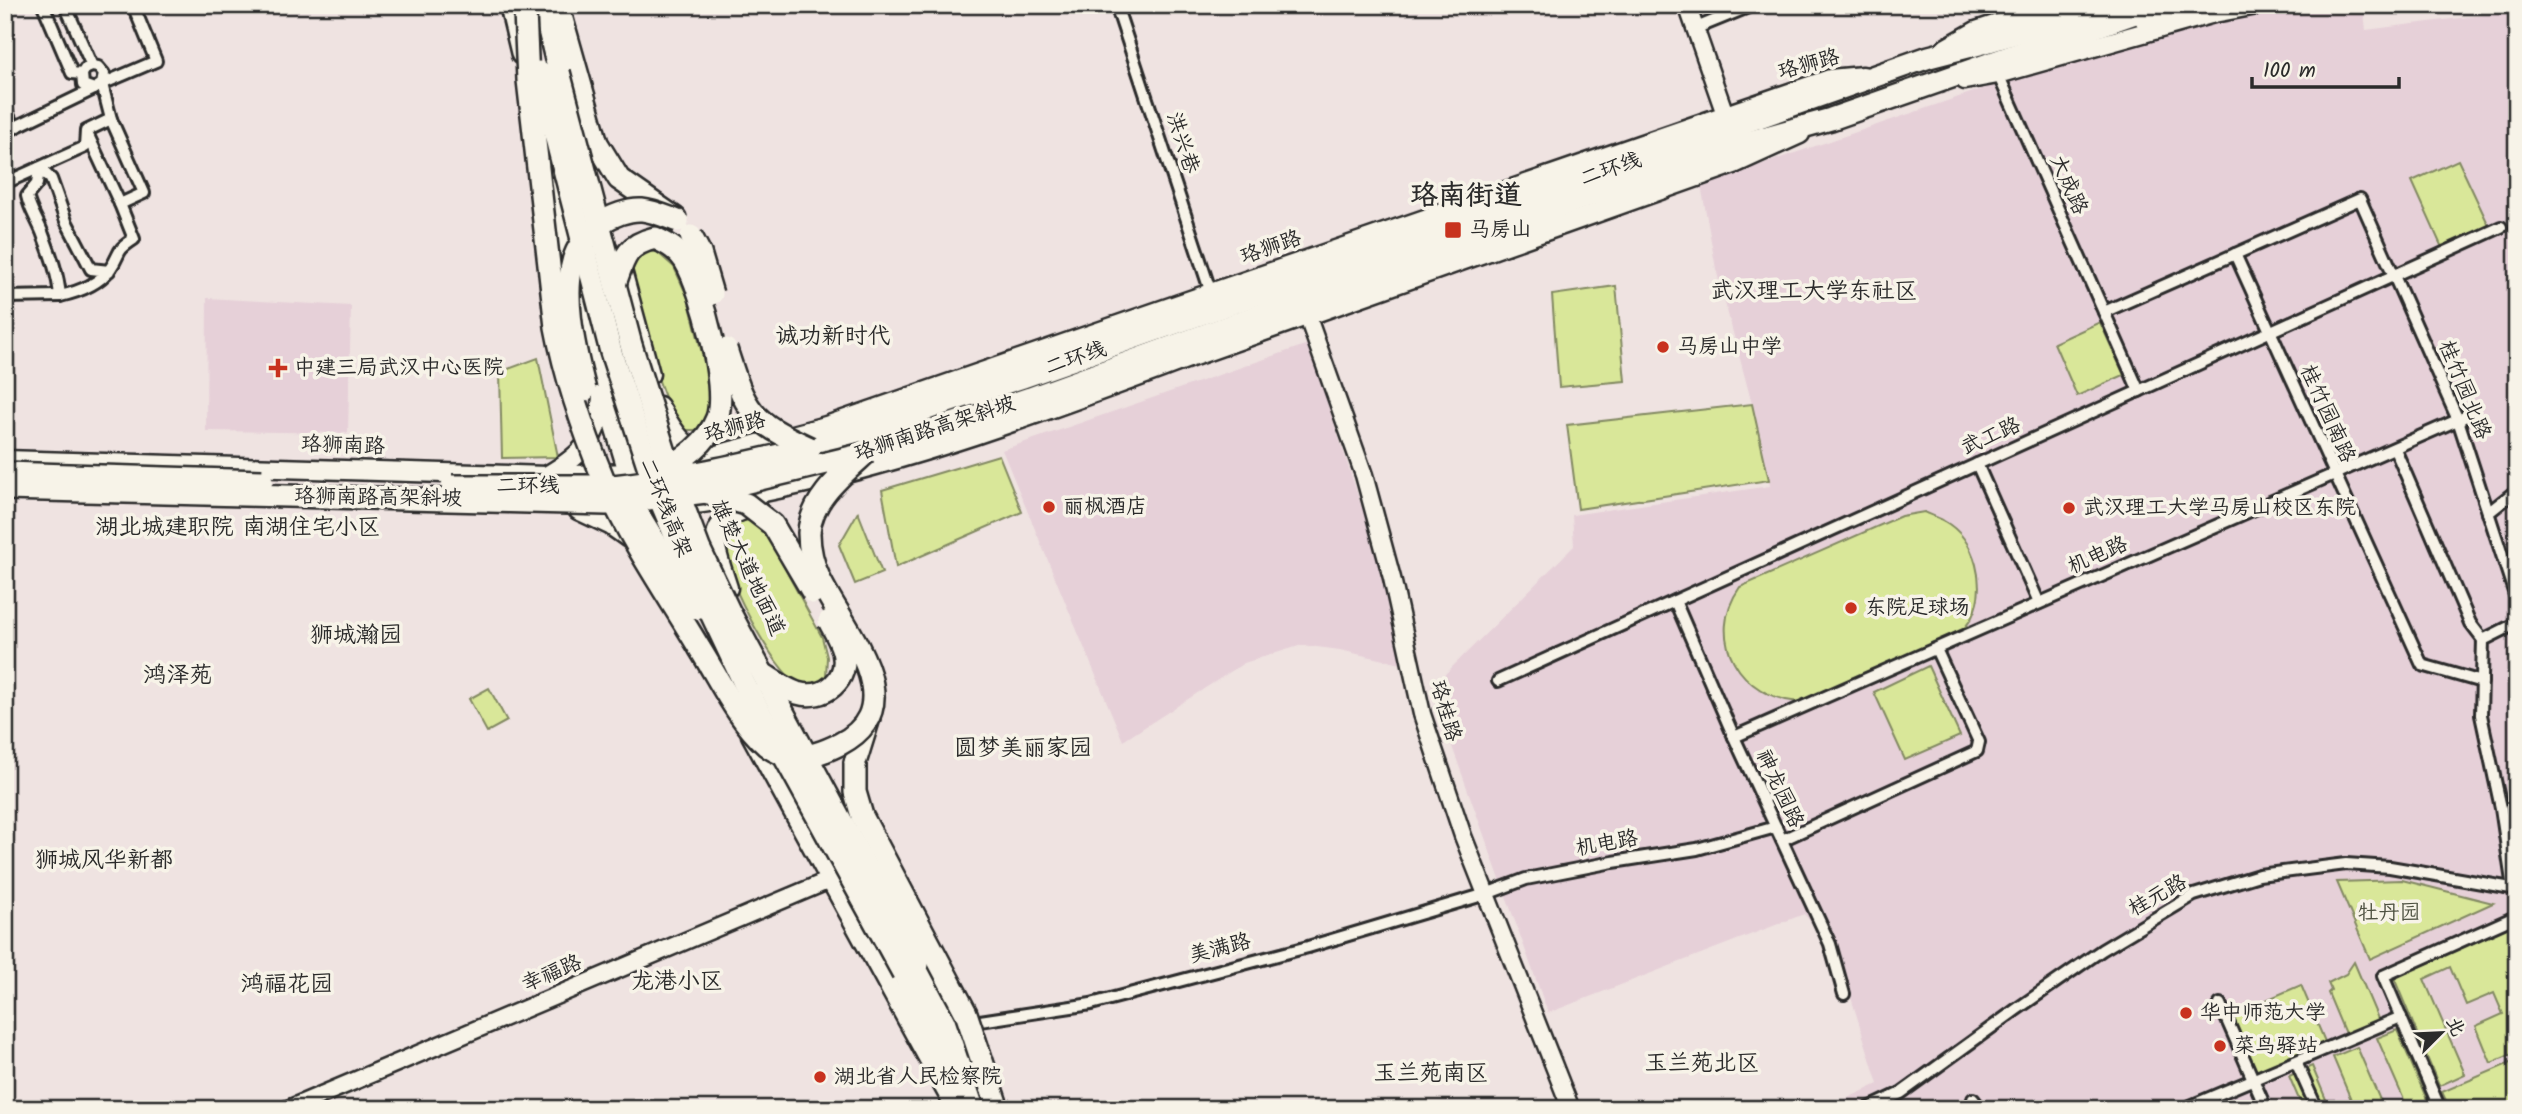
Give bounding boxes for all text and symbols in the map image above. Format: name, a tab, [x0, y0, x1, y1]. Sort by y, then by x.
street label: 珞狮路	[1774, 41, 1844, 89]
scale bar	[2252, 46, 2400, 90]
text: 100 m	[2263, 55, 2316, 88]
street label: 洪兴巷	[1157, 108, 1207, 178]
street label: 二环线	[1576, 144, 1646, 196]
street label: 大成路	[2040, 150, 2096, 220]
district label: 珞南街道	[1410, 174, 1522, 219]
place label: 马房山	[1469, 214, 1532, 247]
marker: 马房山	[1443, 220, 1463, 240]
street label: 珞狮路	[1236, 222, 1306, 274]
district label: 武汉理工大学东社区	[1711, 274, 1918, 310]
district label: 诚功新时代	[776, 319, 891, 355]
place label: 马房山中学	[1677, 331, 1782, 364]
street label: 二环线	[1041, 333, 1111, 385]
street label: 桂竹园北路	[2429, 335, 2499, 445]
marker: 马房山中学	[1655, 339, 1671, 355]
place label: 中建三局武汉中心医院	[294, 352, 504, 385]
marker: 中建三局武汉中心医院	[268, 358, 288, 378]
street label: 桂竹园南路	[2291, 359, 2363, 469]
street label: 珞狮南路高架斜坡	[850, 387, 1020, 471]
street label: 珞狮路	[700, 404, 770, 452]
street label: 武工路	[1956, 409, 2026, 465]
street label: 珞狮南路	[300, 428, 386, 464]
street label: 二环线高架	[630, 453, 700, 563]
street label: 二环线	[497, 470, 560, 503]
street label: 珞狮南路高架斜坡	[294, 480, 462, 516]
place label: 丽枫酒店	[1063, 491, 1147, 524]
place label: 武汉理工大学马房山校区东院	[2083, 492, 2356, 525]
street label: 雄楚大道地面道	[701, 494, 793, 642]
marker: 丽枫酒店	[1041, 499, 1057, 515]
marker: 武汉理工大学马房山校区东院	[2061, 500, 2077, 516]
district label: 湖北城建职院 南湖住宅小区	[95, 510, 381, 546]
street label: 机电路	[2063, 528, 2133, 584]
place label: 东院足球场	[1865, 592, 1970, 625]
marker: 东院足球场	[1843, 600, 1859, 616]
district label: 狮城瀚园	[310, 618, 402, 654]
district label: 鸿泽苑	[144, 658, 213, 694]
street label: 珞桂路	[1420, 676, 1470, 746]
district label: 圆梦美丽家园	[954, 731, 1092, 767]
street label: 神龙园路	[1746, 744, 1812, 834]
street label: 机电路	[1573, 822, 1641, 866]
district label: 狮城风华新都	[35, 843, 173, 879]
street label: 桂元路	[2122, 866, 2194, 926]
park label: 牡丹园	[2358, 897, 2421, 930]
street label: 美满路	[1185, 925, 1255, 973]
street label: 幸福路	[517, 947, 587, 1001]
district label: 龙港小区	[631, 964, 723, 1000]
district label: 鸿福花园	[241, 967, 333, 1003]
place label: 华中师范大学	[2200, 997, 2326, 1030]
north arrow	[2406, 998, 2476, 1068]
marker: 华中师范大学	[2178, 1005, 2194, 1021]
text: 北	[2437, 1012, 2472, 1042]
place label: 菜鸟驿站	[2234, 1030, 2318, 1063]
marker: 菜鸟驿站	[2212, 1038, 2228, 1054]
district label: 玉兰苑北区	[1645, 1046, 1760, 1082]
district label: 玉兰苑南区	[1374, 1056, 1489, 1092]
place label: 湖北省人民检察院	[834, 1061, 1002, 1094]
marker: 湖北省人民检察院	[812, 1069, 828, 1085]

